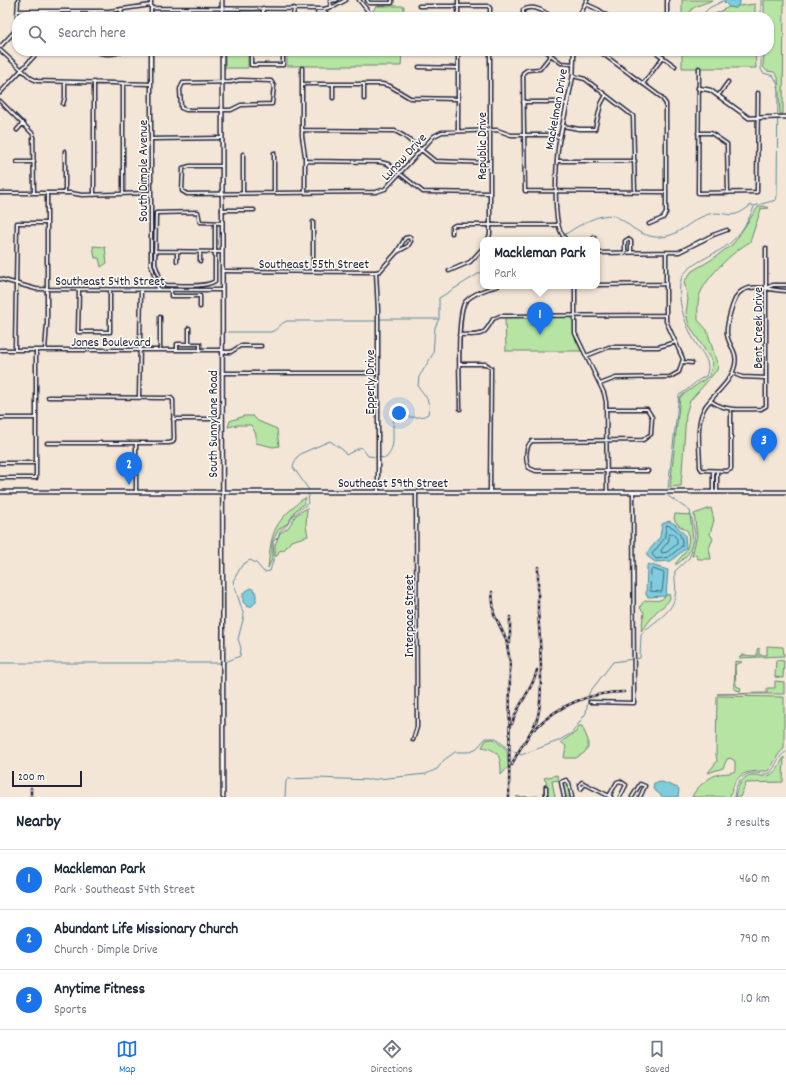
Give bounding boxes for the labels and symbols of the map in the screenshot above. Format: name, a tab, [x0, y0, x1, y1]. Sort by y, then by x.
street label: Mackelman Drive	[541, 67, 574, 152]
street label: Republic Drive	[474, 112, 493, 180]
street label: South Dimple Avenue	[135, 120, 154, 222]
street label: Lunow Drive	[378, 129, 432, 186]
street label: Southeast 55th Street	[259, 256, 369, 275]
street label: Southeast 54th Street	[55, 273, 165, 292]
street label: Bent Creek Drive	[750, 287, 769, 369]
pin: 1	[527, 302, 553, 335]
street label: Jones Boulevard	[71, 334, 151, 353]
street label: Epperly Drive	[362, 349, 381, 414]
street label: South Sunnylane Road	[205, 370, 224, 478]
your location	[389, 403, 409, 423]
pin: 3	[751, 428, 777, 461]
pin: 2	[116, 452, 142, 485]
street label: Southeast 59th Street	[338, 475, 448, 494]
street label: Interpace Street	[401, 574, 420, 657]
scale bar	[12, 769, 82, 788]

